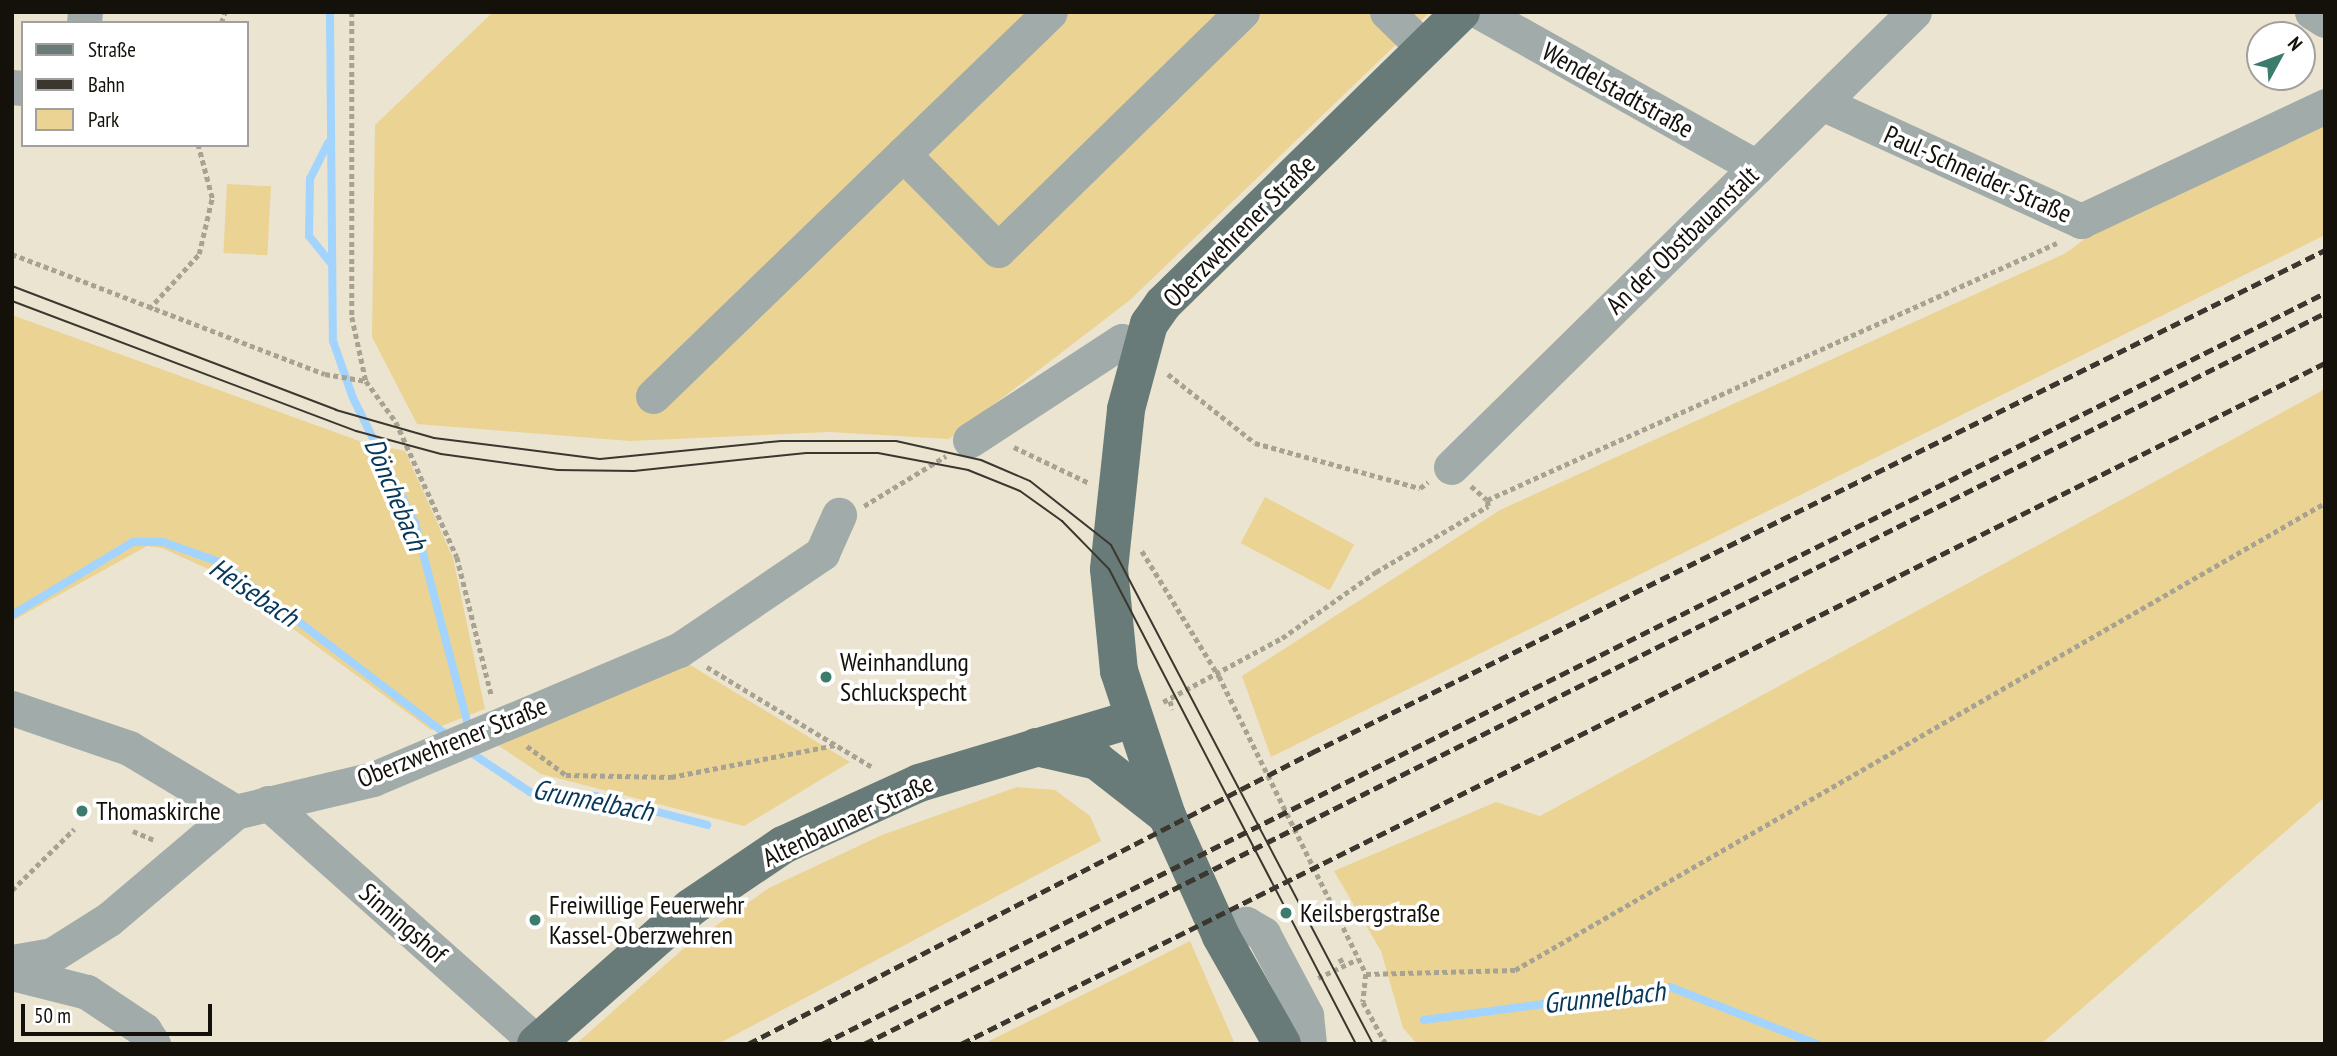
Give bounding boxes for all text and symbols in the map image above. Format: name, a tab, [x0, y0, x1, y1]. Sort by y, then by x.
legend	[21, 21, 248, 147]
north arrow	[2246, 21, 2316, 91]
text: N	[2283, 32, 2308, 55]
text: Straße	[88, 36, 136, 63]
street label: Wendelstadtstraße	[1537, 36, 1699, 144]
text: Bahn	[88, 71, 125, 98]
text: Park	[88, 106, 119, 133]
street label: Paul-Schneider-Straße	[1879, 119, 2077, 229]
street label: Oberzwehrener Straße	[1157, 149, 1321, 313]
street label: An der Obstbauanstalt	[1599, 159, 1765, 321]
water label: Dönchebach	[357, 433, 435, 555]
water label: Heisebach	[203, 550, 305, 634]
place label: Weinhandlung Schluckspecht	[840, 646, 969, 708]
marker: Weinhandlung Schluckspecht	[818, 669, 834, 685]
street label: Oberzwehrener Straße	[353, 690, 551, 794]
street label: Altenbaunaer Straße	[758, 767, 938, 873]
water label: Grunnelbach	[530, 772, 656, 828]
place label: Thomaskirche	[96, 795, 221, 827]
marker: Thomaskirche	[74, 803, 90, 819]
street label: Sinningshof	[353, 877, 453, 969]
place label: Freiwillige Feuerwehr Kassel-Oberzwehren	[549, 889, 744, 950]
place label: Keilsbergstraße	[1300, 897, 1440, 929]
marker: Keilsbergstraße	[1278, 905, 1294, 921]
marker: Freiwillige Feuerwehr Kassel-Oberzwehren	[527, 912, 543, 928]
water label: Grunnelbach	[1542, 974, 1666, 1020]
scale bar	[24, 990, 215, 1034]
text: 50 m	[34, 1002, 71, 1029]

